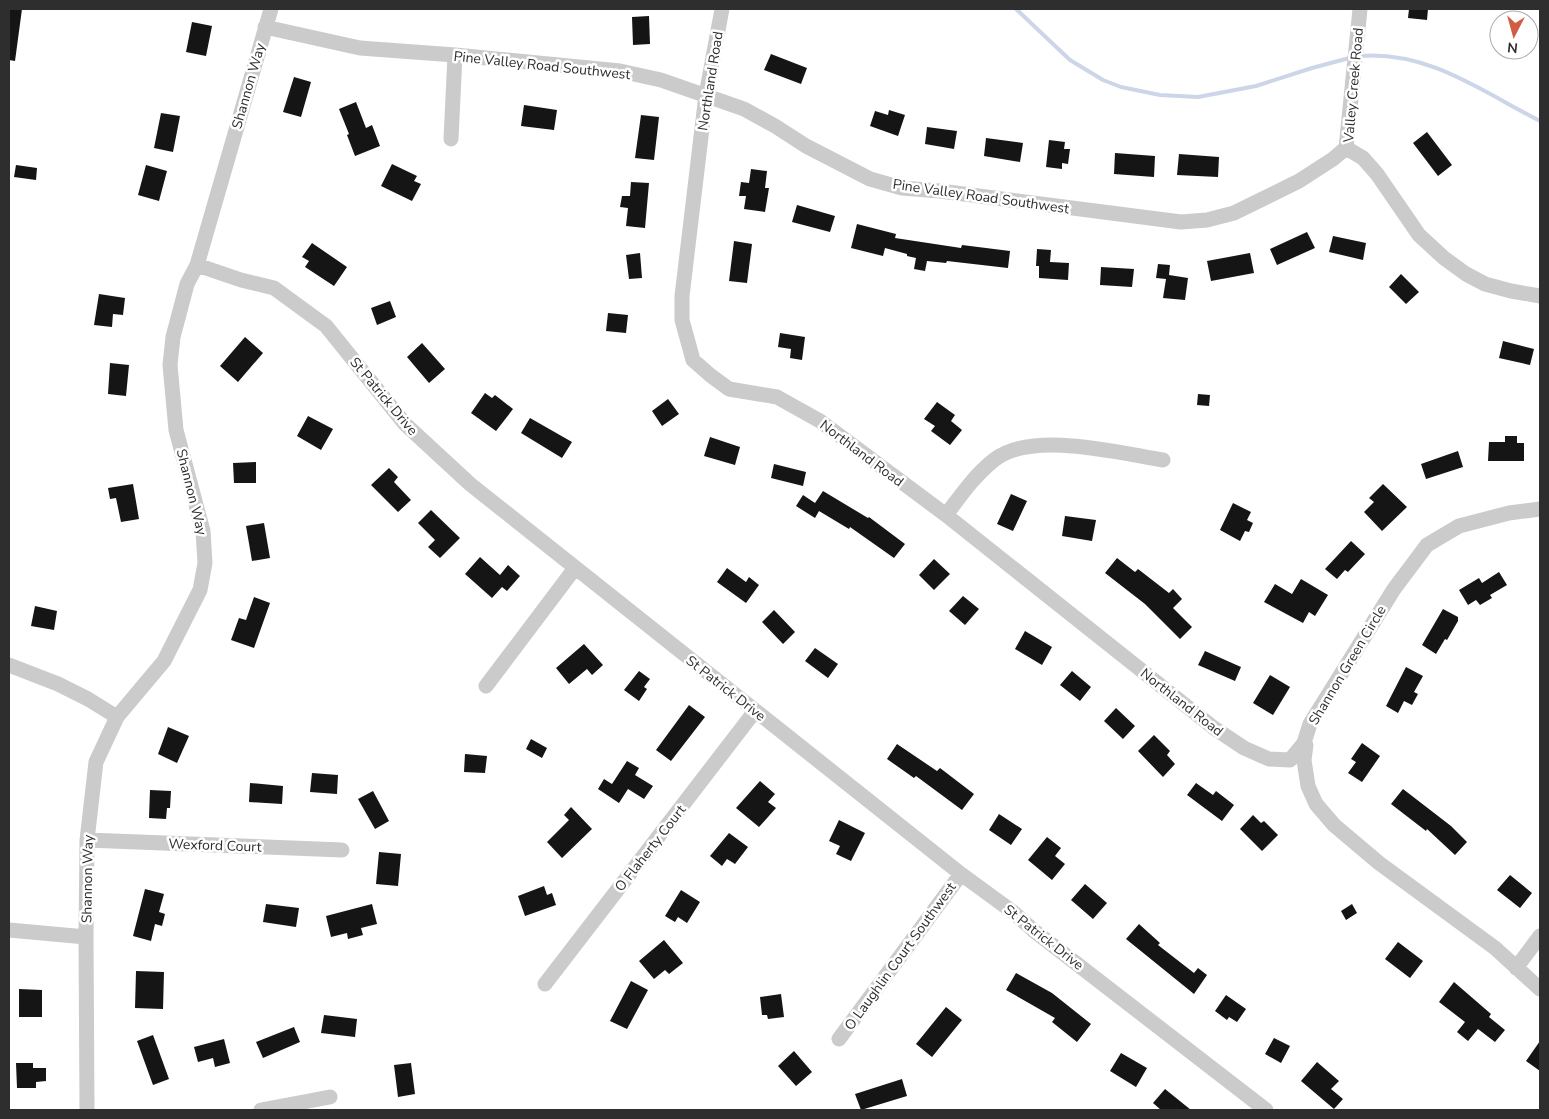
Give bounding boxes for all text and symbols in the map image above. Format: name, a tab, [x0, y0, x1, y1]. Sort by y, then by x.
north arrow	[1489, 10, 1539, 60]
street label: Valley Creek Road	[1339, 27, 1368, 144]
street label: Northland Road	[693, 30, 728, 132]
text: N	[1506, 37, 1519, 57]
street label: Shannon Way	[227, 40, 270, 131]
street label: Pine Valley Road Southwest	[453, 47, 631, 84]
street label: Pine Valley Road Southwest	[892, 175, 1070, 218]
street label: St Patrick Drive	[345, 353, 422, 439]
street label: Northland Road	[816, 416, 907, 491]
street label: Shannon Way	[172, 447, 212, 538]
street label: Shannon Green Circle	[1304, 602, 1391, 729]
street label: St Patrick Drive	[682, 651, 770, 726]
street label: Northland Road	[1136, 664, 1227, 741]
street label: O Flaherty Court	[611, 801, 690, 896]
street label: Shannon Way	[77, 834, 98, 923]
street label: Wexford Court	[168, 834, 262, 857]
street label: O Laughlin Court Southwest	[840, 878, 961, 1034]
street label: St Patrick Drive	[1000, 900, 1088, 975]

